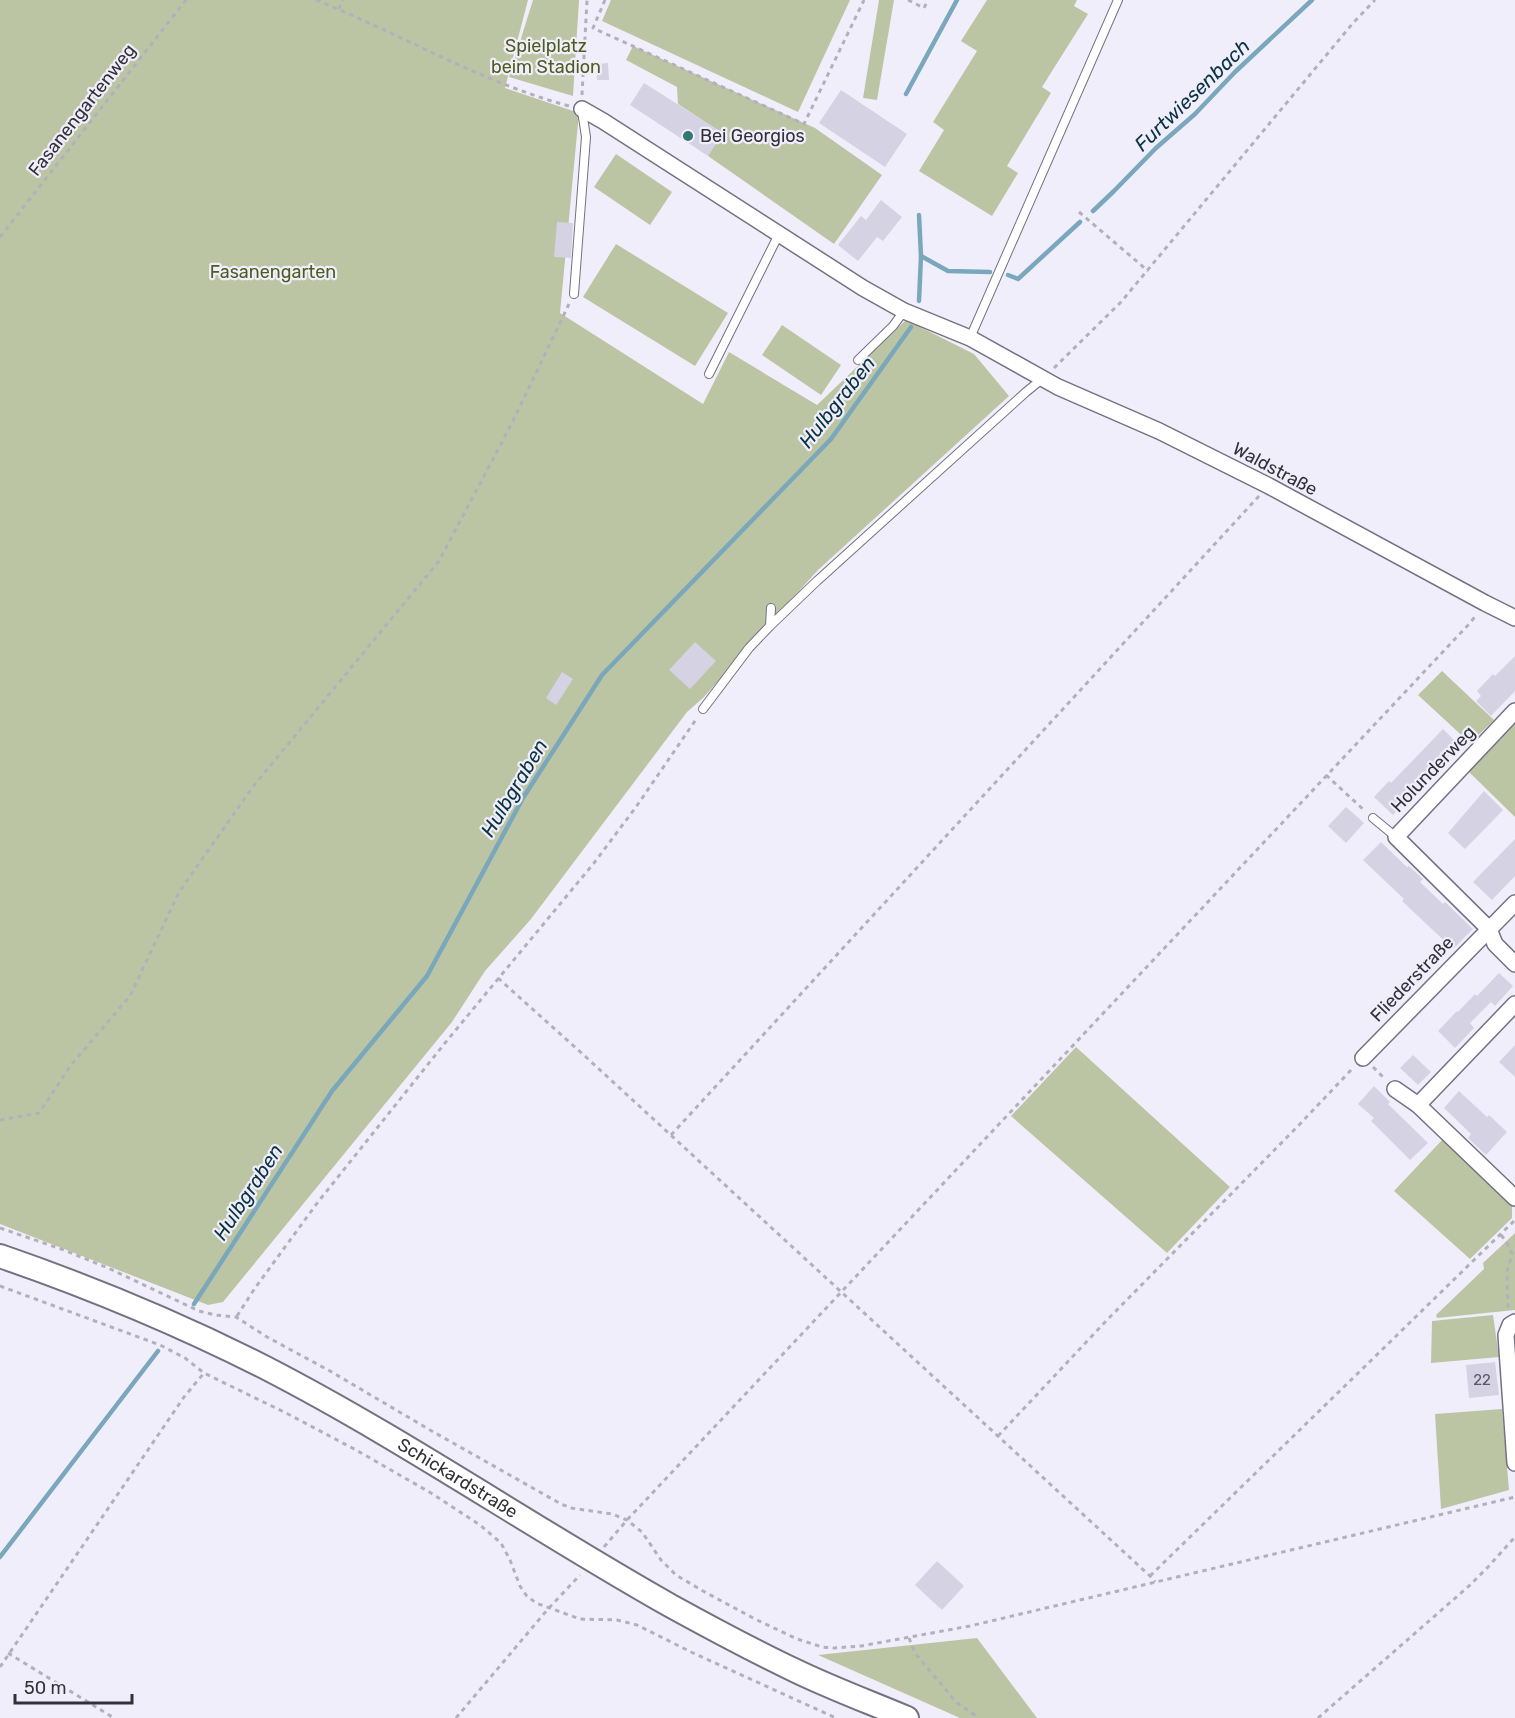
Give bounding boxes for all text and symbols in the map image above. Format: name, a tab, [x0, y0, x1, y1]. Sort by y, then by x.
water label: Furtwiesenbach	[1129, 34, 1255, 156]
park label: Spielplatz beim Stadion	[491, 35, 601, 78]
street label: Fasanengartenweg	[24, 40, 140, 180]
place label: Bei Georgios	[700, 125, 805, 147]
marker: Bei Georgios	[681, 129, 695, 143]
park label: Fasanengarten	[210, 261, 336, 283]
water label: Hulbgraben	[794, 351, 880, 453]
street label: Waldstraße	[1229, 438, 1321, 500]
street label: Holunderweg	[1386, 721, 1480, 817]
water label: Hulbgraben	[476, 735, 552, 841]
street label: Fliederstraße	[1366, 932, 1458, 1026]
water label: Hulbgraben	[208, 1140, 288, 1244]
house number: 22	[1473, 1371, 1491, 1389]
street label: Schickardstraße	[394, 1433, 522, 1523]
scale bar	[15, 1667, 132, 1705]
text: 50 m	[24, 1677, 67, 1699]

